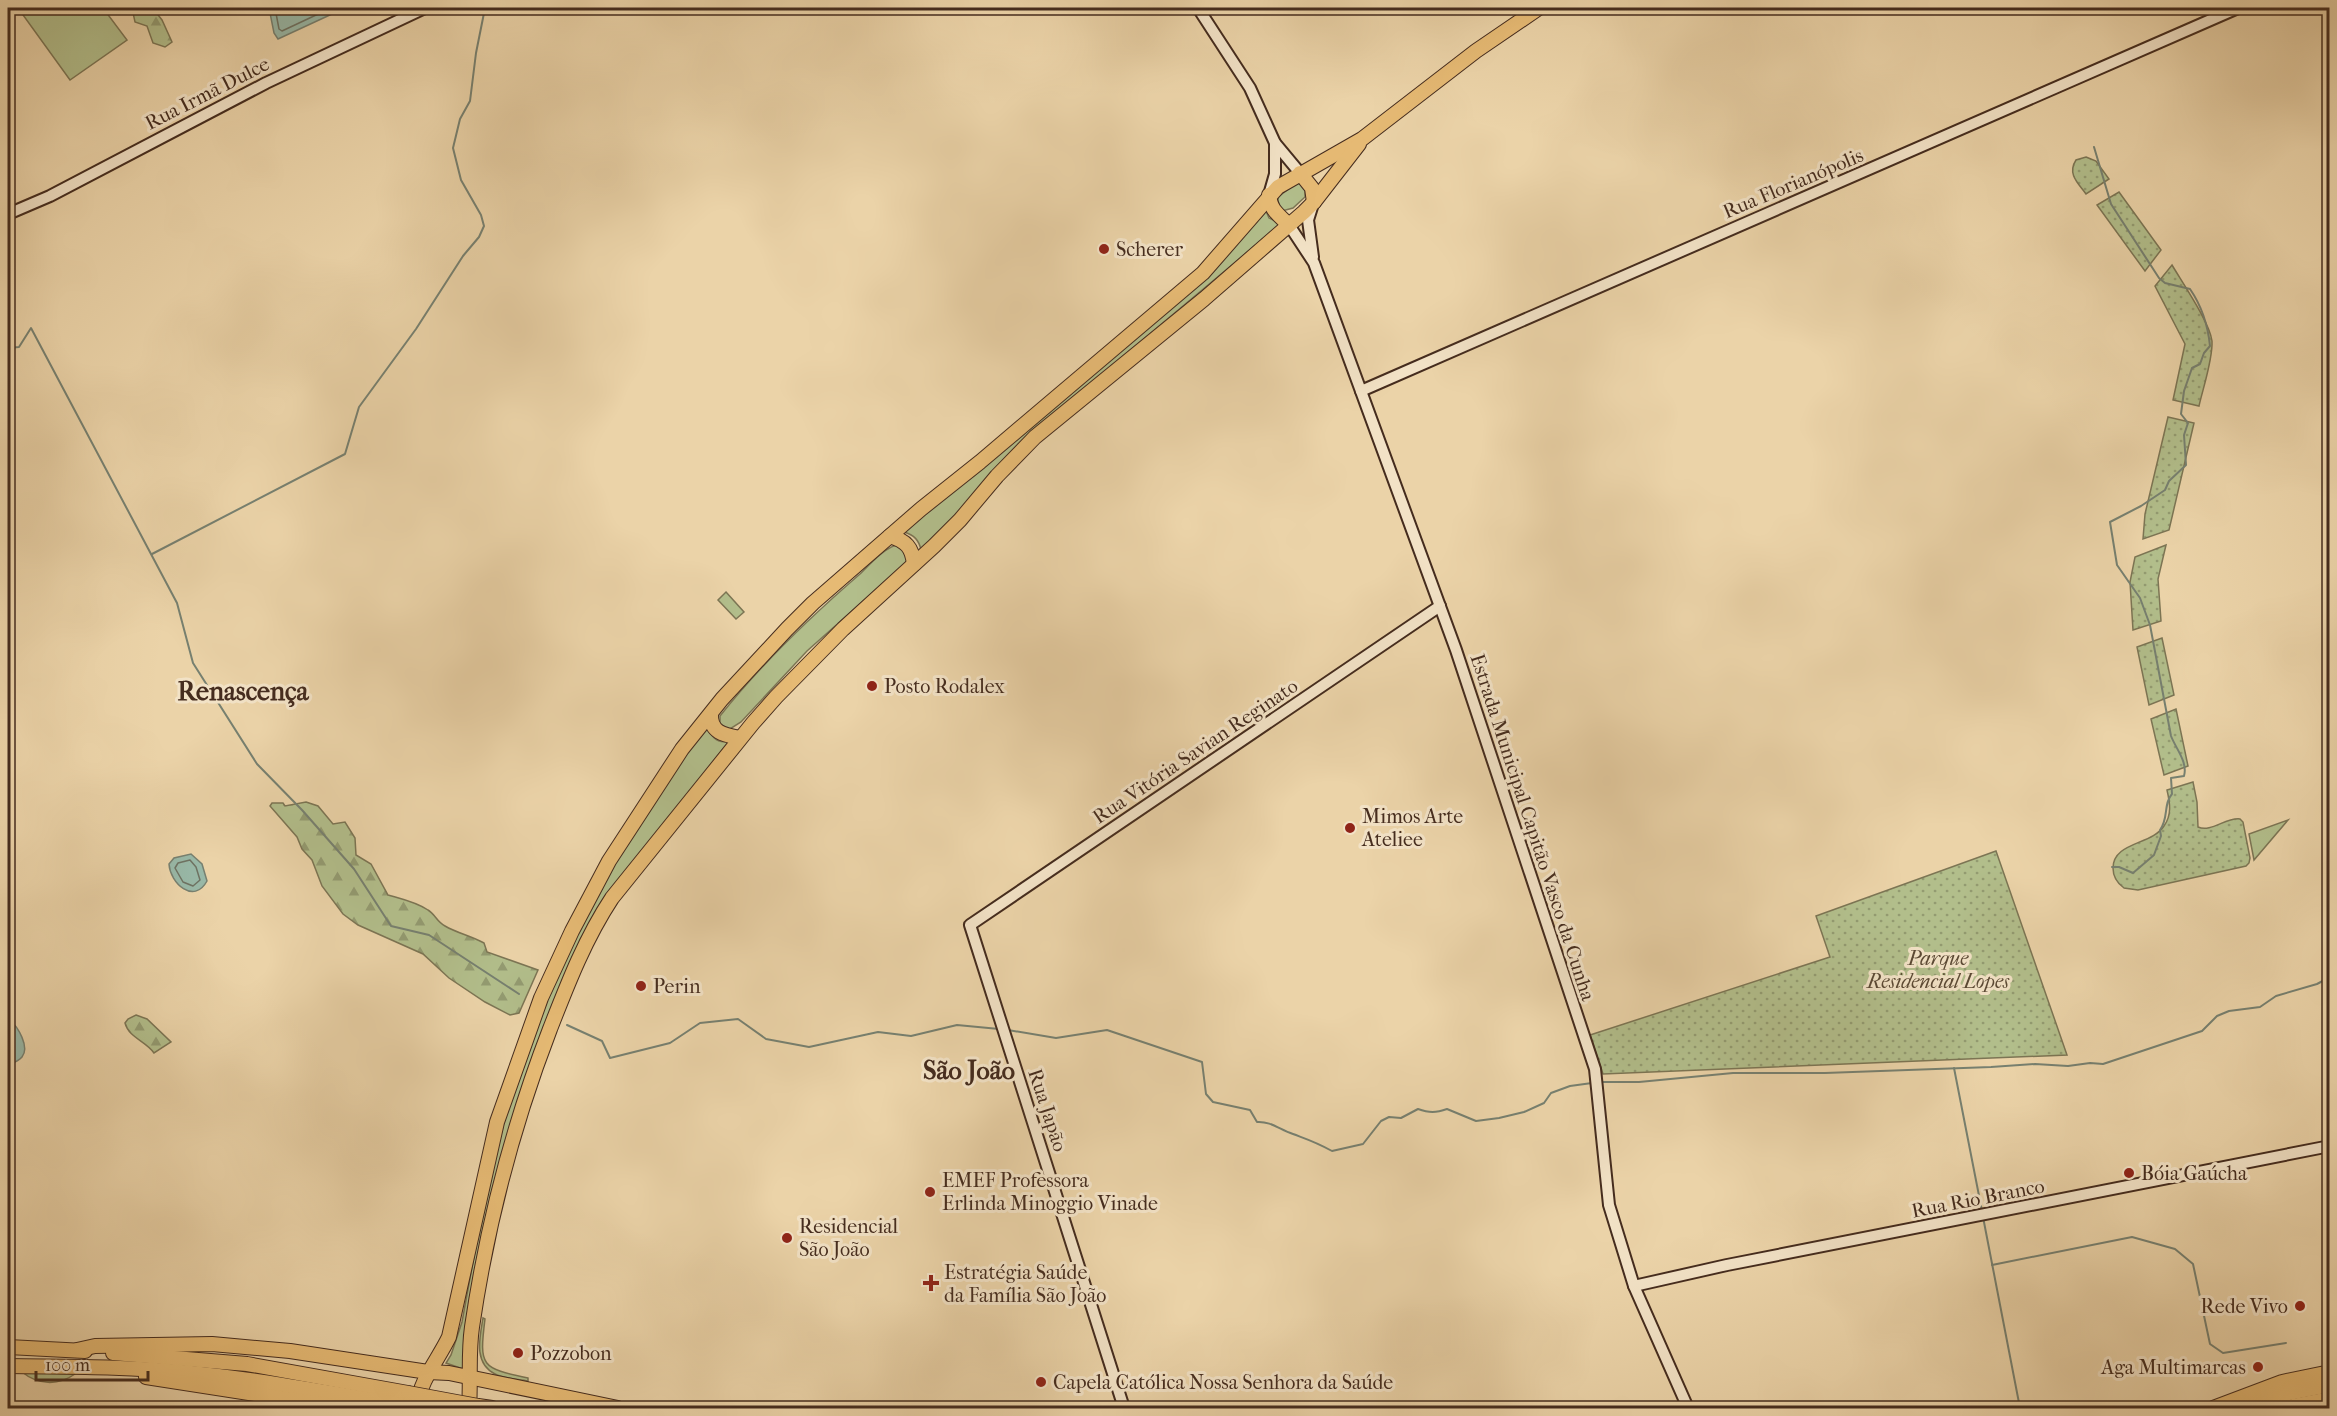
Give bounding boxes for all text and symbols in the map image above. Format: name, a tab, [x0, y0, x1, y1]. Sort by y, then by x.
street label: Rua Irmã Dulce	[141, 52, 273, 135]
street label: Rua Florianópolis	[1720, 144, 1867, 223]
place label: Scherer	[1116, 238, 1183, 261]
marker: Scherer	[1097, 242, 1111, 256]
street label: Estrada Municipal Capitão Vasco da Cunha	[1465, 651, 1600, 1004]
street label: Rua Vitória Savian Reginato	[1088, 674, 1302, 829]
place label: Posto Rodalex	[884, 675, 1005, 698]
district label: Renascença	[178, 676, 309, 708]
marker: Posto Rodalex	[865, 679, 879, 693]
place label: Mimos Arte Ateliee	[1361, 805, 1463, 851]
marker: Mimos Arte Ateliee	[1343, 821, 1357, 835]
park label: Parque Residencial Lopes	[1865, 947, 2010, 993]
place label: Perin	[653, 975, 701, 998]
marker: Perin	[634, 979, 648, 993]
district label: São João	[923, 1055, 1015, 1086]
street label: Rua Japão	[1023, 1066, 1072, 1154]
place label: Bóia Gaúcha	[2141, 1162, 2248, 1185]
marker: Bóia Gaúcha	[2122, 1166, 2136, 1180]
place label: EMEF Professora Erlinda Minoggio Vinade	[942, 1169, 1158, 1215]
street label: Rua Rio Branco	[1910, 1174, 2047, 1223]
marker: EMEF Professora Erlinda Minoggio Vinade	[923, 1185, 937, 1199]
place label: Residencial São João	[799, 1215, 899, 1261]
marker: Residencial São João	[780, 1231, 794, 1245]
place label: Estratégia Saúde da Família São João	[944, 1261, 1106, 1307]
marker: Estratégia Saúde da Família São João	[922, 1274, 940, 1292]
place label: Rede Vivo	[2201, 1295, 2288, 1318]
marker: Rede Vivo	[2293, 1299, 2307, 1313]
place label: Pozzobon	[530, 1342, 612, 1365]
scale bar	[36, 1344, 148, 1382]
marker: Pozzobon	[511, 1346, 525, 1360]
text: 100 m	[45, 1355, 90, 1376]
place label: Aga Multimarcas	[2100, 1356, 2246, 1379]
marker: Aga Multimarcas	[2251, 1360, 2265, 1374]
place label: Capela Católica Nossa Senhora da Saúde	[1053, 1371, 1393, 1394]
marker: Capela Católica Nossa Senhora da Saúde	[1034, 1375, 1048, 1389]

